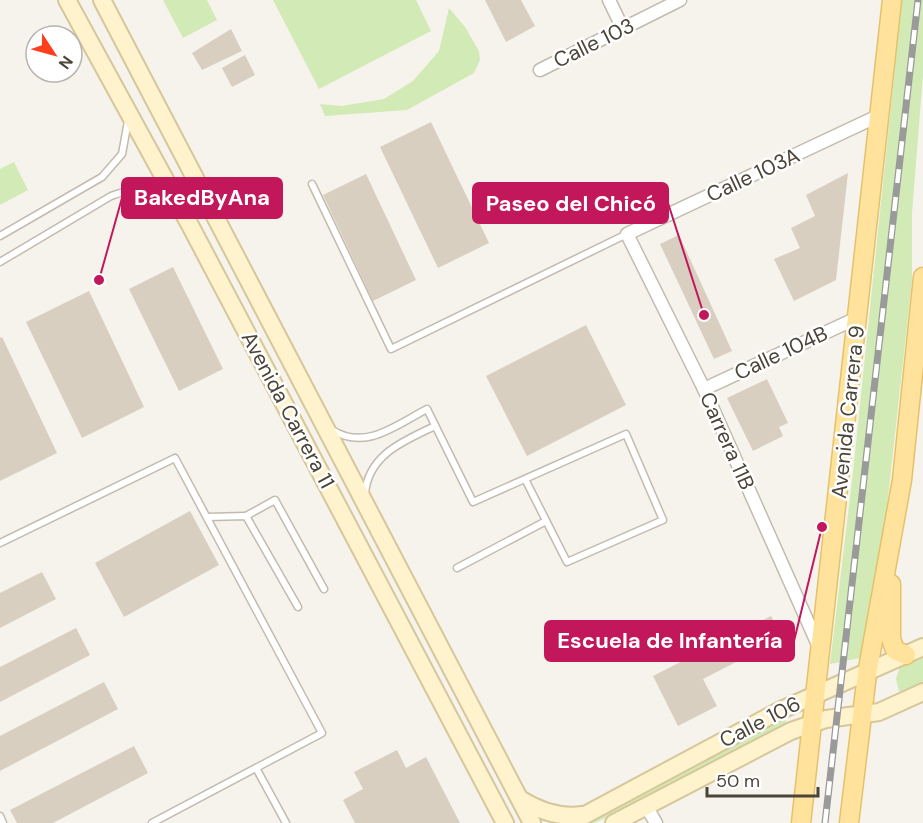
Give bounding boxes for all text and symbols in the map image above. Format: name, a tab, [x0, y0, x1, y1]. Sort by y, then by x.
street label: Calle 103	[549, 11, 639, 75]
north arrow	[24, 24, 84, 84]
text: N	[54, 52, 78, 73]
street label: Calle 103A	[702, 141, 804, 209]
callout: BakedByAna	[122, 178, 282, 218]
text: BakedByAna	[134, 183, 270, 212]
callout: Paseo del Chicó	[473, 183, 668, 223]
text: Paseo del Chicó	[486, 189, 656, 218]
street label: Calle 104B	[730, 319, 832, 387]
street label: Avenida Carrera 9	[825, 324, 871, 500]
street label: Avenida Carrera 11	[235, 327, 341, 493]
street label: Carrera 11B	[693, 388, 761, 494]
callout: Escuela de Infantería	[545, 621, 794, 661]
text: Escuela de Infantería	[557, 626, 783, 655]
street label: Calle 106	[715, 690, 805, 754]
scale bar	[707, 760, 818, 798]
text: 50 m	[716, 769, 760, 793]

